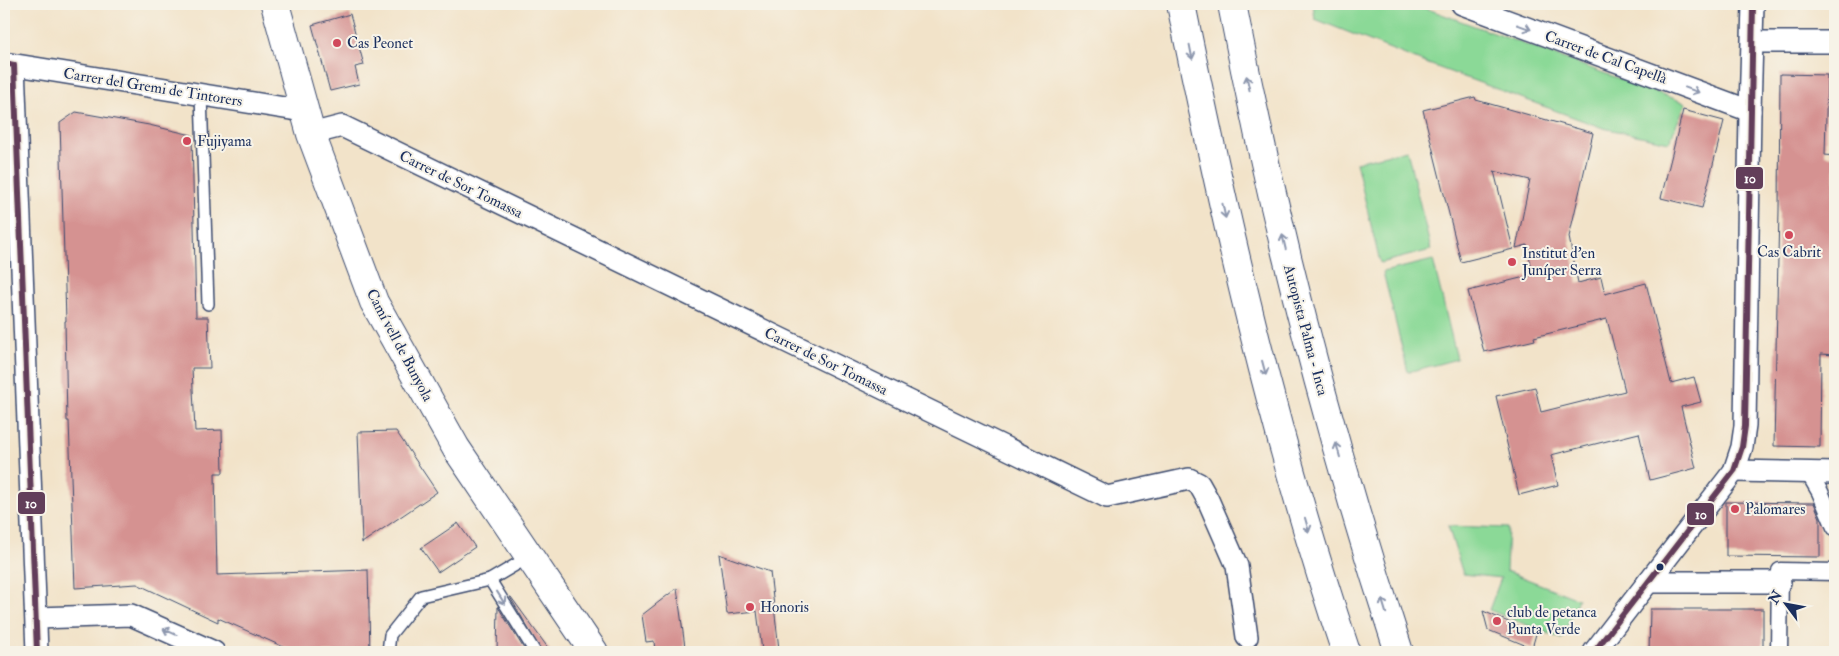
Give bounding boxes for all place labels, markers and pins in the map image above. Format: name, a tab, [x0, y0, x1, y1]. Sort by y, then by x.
place label: Cas Peonet	[347, 34, 413, 53]
marker: Cas Peonet	[331, 37, 343, 49]
place label: Fujiyama	[197, 132, 253, 151]
marker: Fujiyama	[181, 135, 193, 147]
marker: Cas Cabrit	[1783, 229, 1795, 241]
place label: Cas Cabrit	[1757, 243, 1821, 262]
place label: Institut d'en Juníper Serra	[1521, 244, 1603, 281]
marker: Institut d'en Juníper Serra	[1506, 256, 1518, 268]
place label: Palomares	[1745, 500, 1805, 519]
marker: Palomares	[1729, 503, 1741, 515]
unlabelled marker	[1655, 562, 1665, 572]
place label: Honoris	[760, 598, 809, 617]
marker: Honoris	[744, 601, 756, 613]
place label: club de petanca Punta Verde	[1507, 603, 1597, 639]
marker: club de petanca Punta Verde	[1491, 615, 1503, 627]

